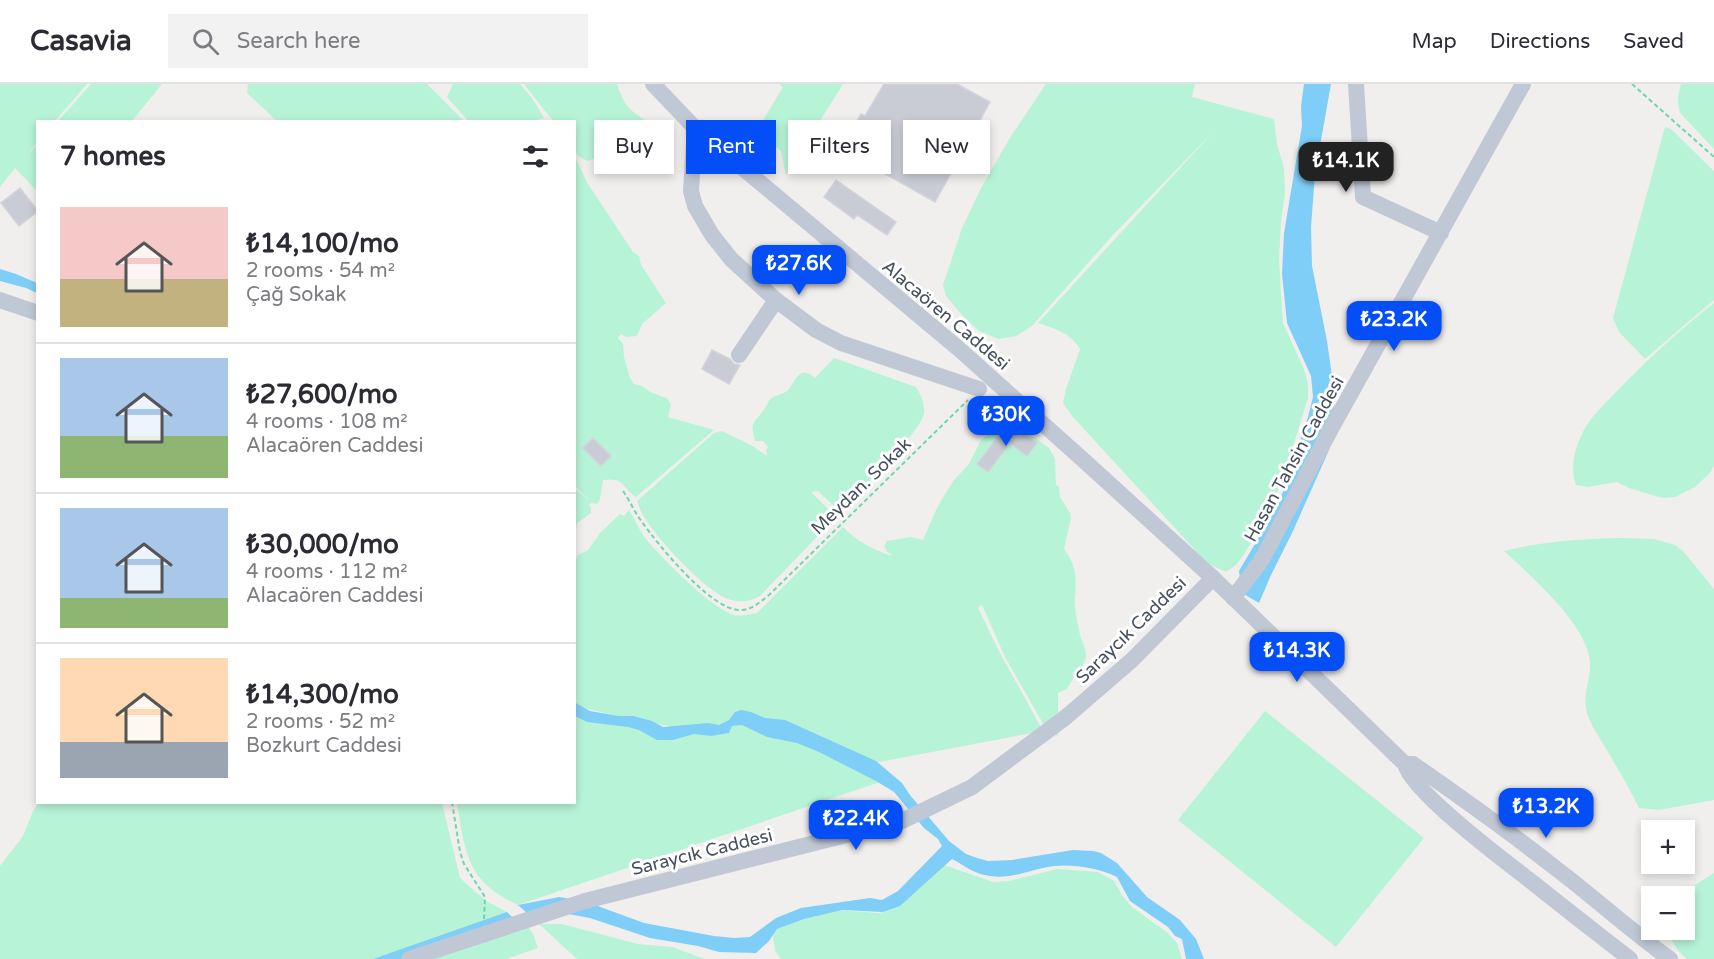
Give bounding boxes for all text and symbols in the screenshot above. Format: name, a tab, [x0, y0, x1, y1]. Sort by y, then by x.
search box	[168, 14, 588, 68]
text: Casavia	[30, 24, 132, 58]
icon: search	[189, 25, 222, 58]
text: Search here	[237, 28, 360, 54]
text: Map	[1411, 29, 1457, 54]
text: Directions	[1490, 29, 1590, 54]
text: Saved	[1623, 29, 1684, 54]
chip: Buy	[594, 120, 674, 174]
chip: Rent	[686, 120, 776, 174]
chip: Filters	[788, 120, 891, 174]
chip: New	[903, 120, 990, 174]
icon: filters	[519, 140, 552, 173]
text: 7 homes	[60, 141, 166, 172]
pin: ₺14.1K	[1297, 142, 1395, 193]
text: ₺14.1K	[1313, 149, 1379, 173]
text: ₺14,100/mo	[246, 228, 399, 259]
icon: home	[108, 231, 180, 303]
pin: ₺27.6K	[750, 245, 848, 296]
text: ₺27.6K	[766, 252, 832, 276]
street label: Alacaören Caddesi	[878, 255, 1014, 375]
text: 2 rooms · 54 m²	[246, 259, 395, 283]
text: Çağ Sokak	[246, 283, 346, 307]
pin: ₺23.2K	[1345, 301, 1443, 352]
text: ₺23.2K	[1361, 308, 1427, 332]
street label: Hasan Tahsin Caddesi	[1239, 372, 1349, 546]
text: ₺27,600/mo	[246, 379, 398, 410]
icon: home	[108, 382, 180, 454]
pin: ₺30K	[970, 396, 1042, 447]
text: ₺30K	[981, 403, 1031, 427]
text: 4 rooms · 108 m²	[246, 410, 408, 434]
street label: Meydan. Sokak	[807, 433, 916, 539]
text: Alacaören Caddesi	[246, 434, 423, 458]
text: ₺30,000/mo	[246, 529, 399, 560]
icon: home	[108, 532, 180, 604]
text: 4 rooms · 112 m²	[246, 560, 408, 584]
street label: Saraycık Caddesi	[1071, 572, 1191, 688]
text: Alacaören Caddesi	[246, 584, 423, 608]
pin: ₺14.3K	[1248, 632, 1346, 683]
text: ₺14.3K	[1264, 639, 1330, 663]
text: ₺14,300/mo	[246, 679, 399, 710]
icon: home	[108, 682, 180, 754]
text: 2 rooms · 52 m²	[246, 710, 395, 734]
text: Bozkurt Caddesi	[246, 734, 402, 758]
pin: ₺13.2K	[1497, 788, 1595, 839]
text: ₺13.2K	[1513, 795, 1579, 819]
pin: ₺22.4K	[807, 800, 905, 851]
text: ₺22.4K	[823, 807, 889, 831]
map controls	[1641, 820, 1695, 940]
button: +	[1641, 820, 1695, 874]
street label: Saraycık Caddesi	[629, 824, 775, 880]
button: −	[1641, 886, 1695, 940]

